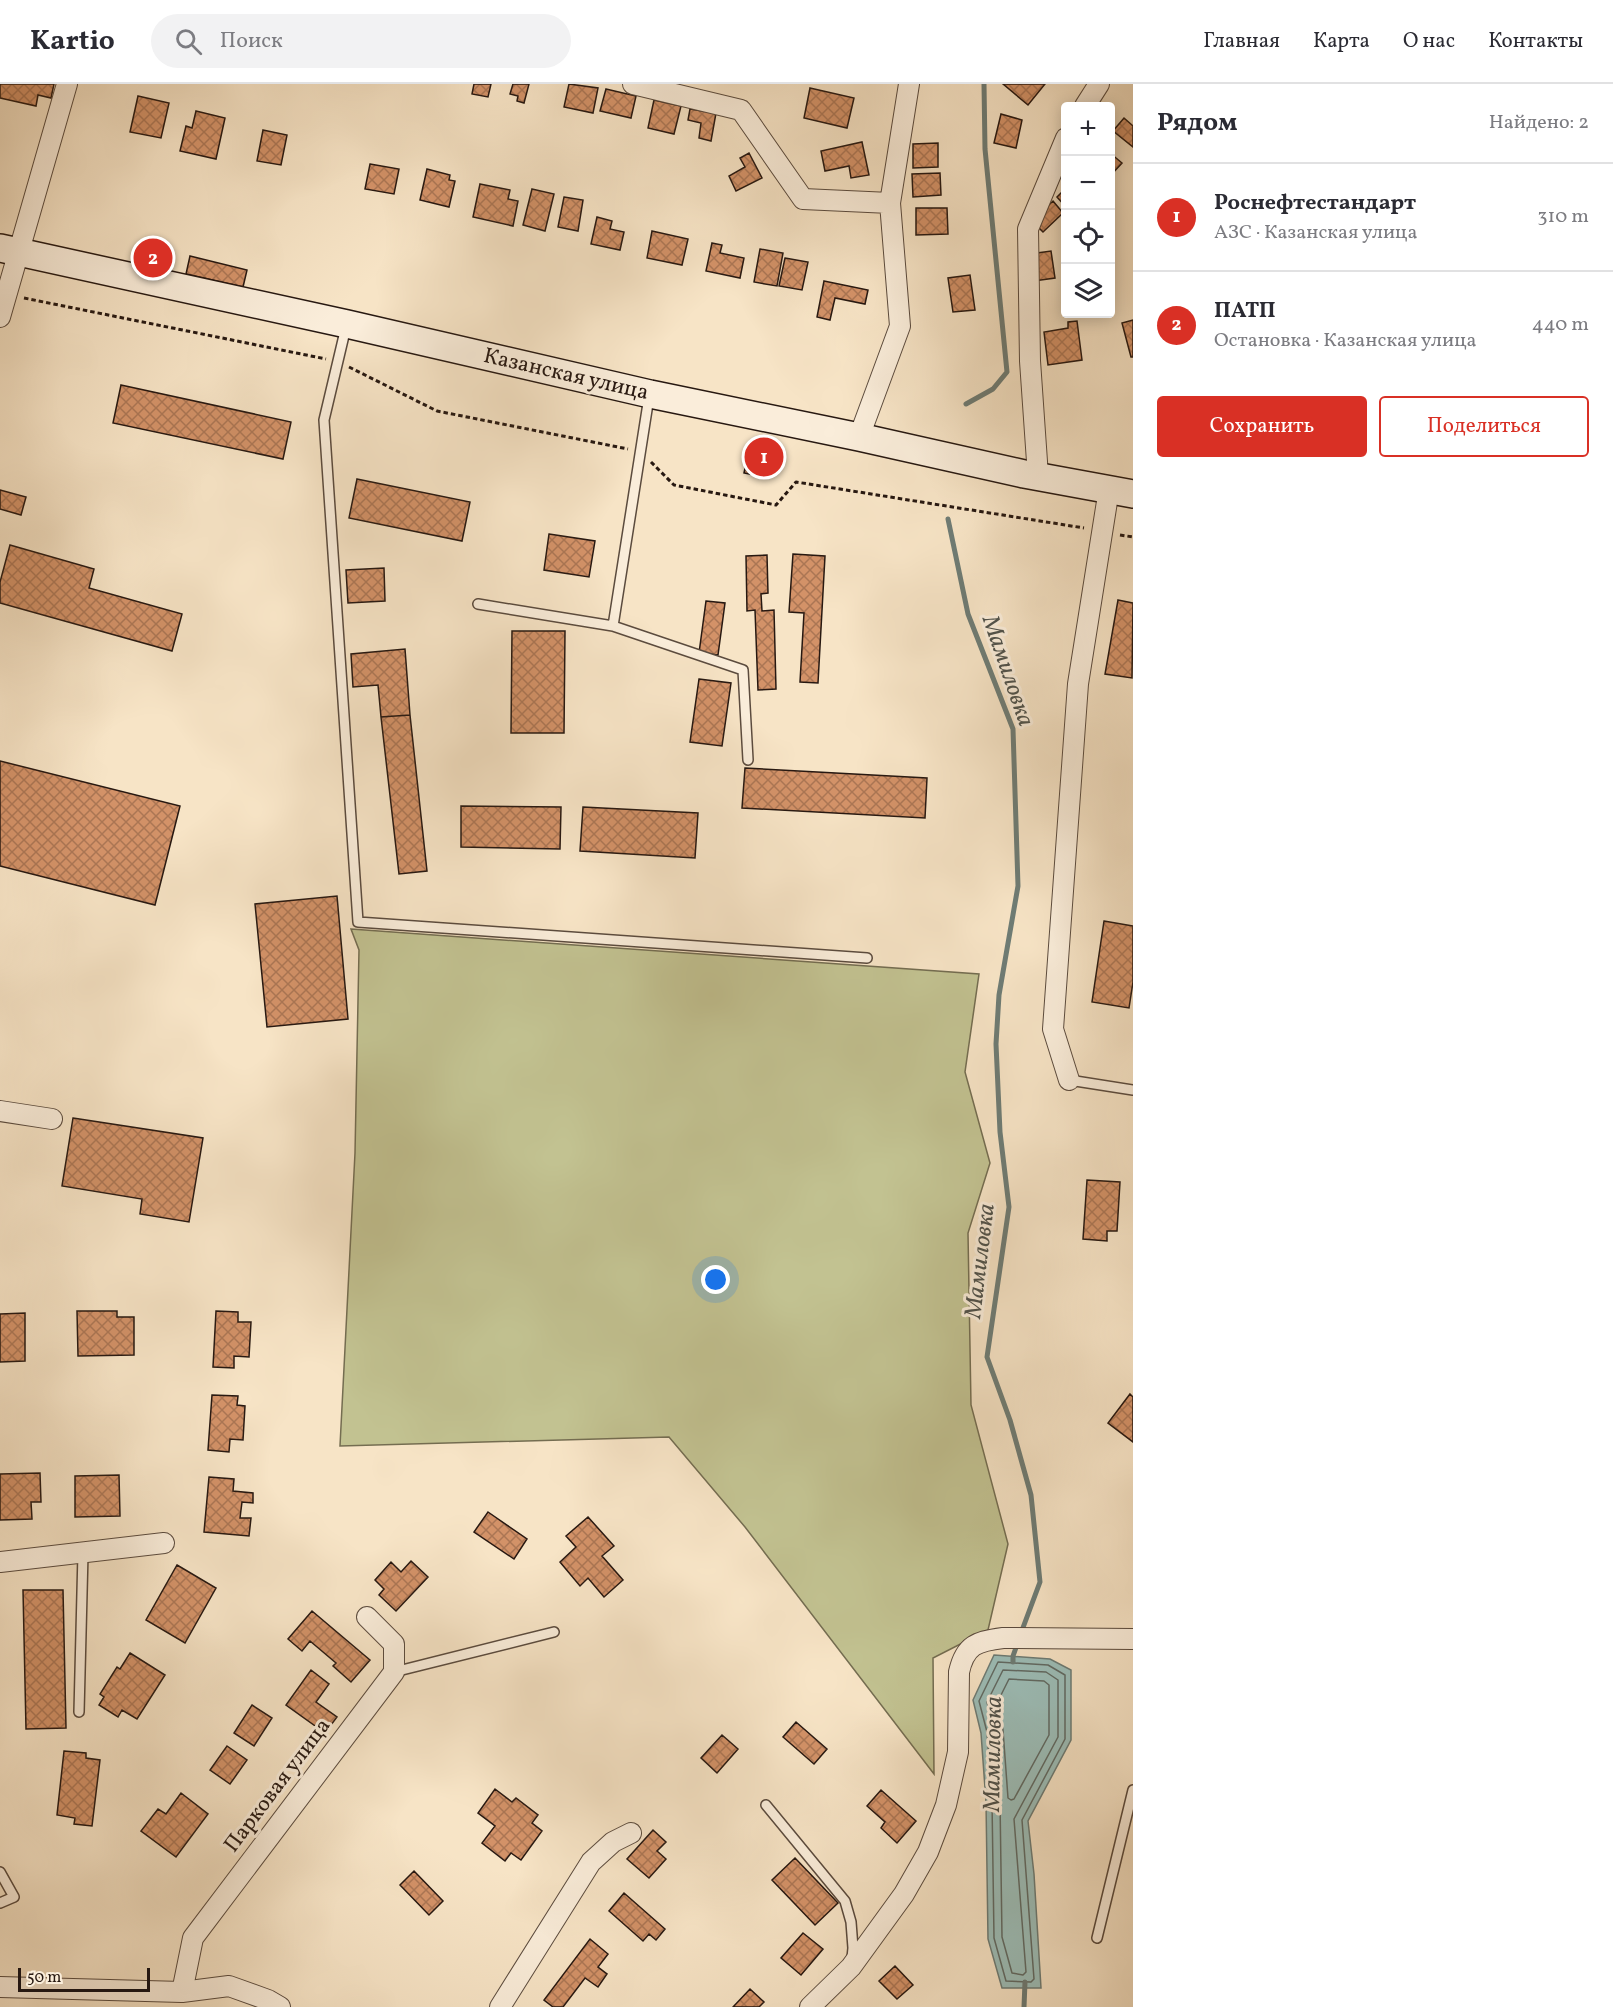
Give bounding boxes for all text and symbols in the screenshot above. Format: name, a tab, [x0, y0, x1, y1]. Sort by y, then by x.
search box	[151, 14, 571, 68]
text: Kartio	[30, 22, 115, 61]
icon: search	[172, 25, 205, 58]
text: Поиск	[220, 26, 283, 57]
text: Главная	[1203, 27, 1280, 56]
text: Карта	[1313, 27, 1370, 56]
text: О нас	[1403, 27, 1455, 56]
text: Контакты	[1488, 27, 1583, 56]
map controls	[1061, 102, 1115, 318]
button: +	[1061, 102, 1115, 156]
text: Рядом	[1157, 105, 1237, 141]
text: Найдено: 2	[1489, 109, 1589, 137]
button: −	[1061, 156, 1115, 210]
text: Роснефтестандарт	[1214, 188, 1416, 219]
text: 1	[1172, 203, 1181, 231]
text: 310 m	[1537, 203, 1589, 231]
button: locate	[1061, 210, 1115, 264]
text: АЗС · Казанская улица	[1214, 219, 1417, 247]
pin: 2	[134, 236, 172, 280]
button: layers	[1061, 264, 1115, 318]
text: ПАТП	[1214, 296, 1276, 327]
text: 2	[1171, 311, 1182, 339]
text: 440 m	[1532, 311, 1589, 339]
text: Остановка · Казанская улица	[1214, 327, 1477, 355]
street label: Казанская улица	[480, 341, 652, 409]
button: Сохранить	[1157, 396, 1367, 457]
button: Поделиться	[1379, 396, 1589, 457]
pin: 1	[744, 434, 783, 479]
water label: Мамиловка	[972, 610, 1042, 731]
water label: Мамиловка	[957, 1202, 1005, 1321]
your location	[701, 1265, 730, 1294]
water label: Мамиловка	[976, 1696, 1012, 1813]
street label: Парковая улица	[217, 1712, 339, 1860]
scale bar	[18, 1965, 150, 1992]
text: 50 m	[27, 1967, 61, 1989]

